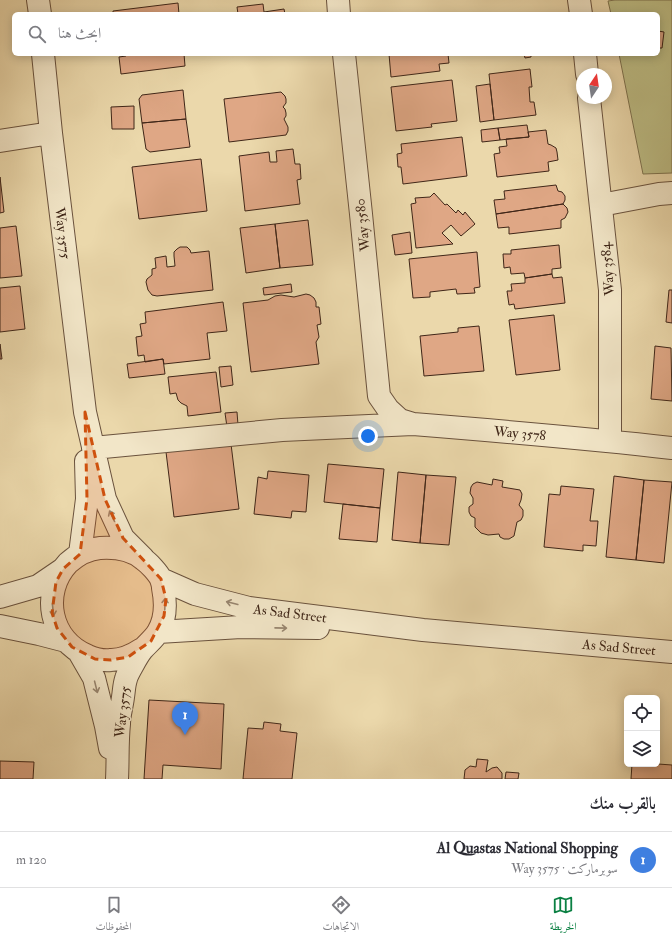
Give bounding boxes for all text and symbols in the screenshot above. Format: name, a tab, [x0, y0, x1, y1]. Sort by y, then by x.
search box	[12, 12, 660, 56]
icon: search	[26, 23, 48, 45]
text: ابحث هنا	[58, 24, 101, 43]
north arrow	[576, 68, 612, 104]
street label: Way 3580	[351, 198, 375, 253]
street label: Way 3575	[50, 205, 74, 261]
street label: Way 3584	[597, 240, 619, 297]
street label: Way 3578	[492, 423, 547, 445]
your location	[358, 426, 378, 446]
one-way arrow	[108, 510, 116, 522]
one-way arrow	[161, 598, 169, 611]
one-way arrow	[226, 599, 239, 606]
street label: As Sad Street	[251, 600, 328, 626]
one-way arrow	[49, 604, 56, 617]
one-way arrow	[274, 624, 287, 632]
street label: As Sad Street	[580, 636, 657, 659]
one-way arrow	[93, 681, 100, 694]
street label: Way 3575	[111, 684, 135, 740]
map controls	[624, 695, 660, 767]
button: locate	[624, 695, 660, 731]
pin: 1	[172, 702, 198, 735]
button: layers	[624, 731, 660, 767]
text: بالقرب منك	[590, 793, 656, 814]
text: Al Quastas National Shopping	[437, 839, 618, 858]
text: 120 m	[16, 852, 47, 868]
text: 1	[641, 852, 645, 868]
text: سوبرماركت · Way 3575	[511, 861, 618, 877]
tab: المحفوظات	[95, 894, 132, 937]
tab: الاتجاهات	[322, 894, 359, 937]
tab: الخريطة	[550, 894, 577, 937]

